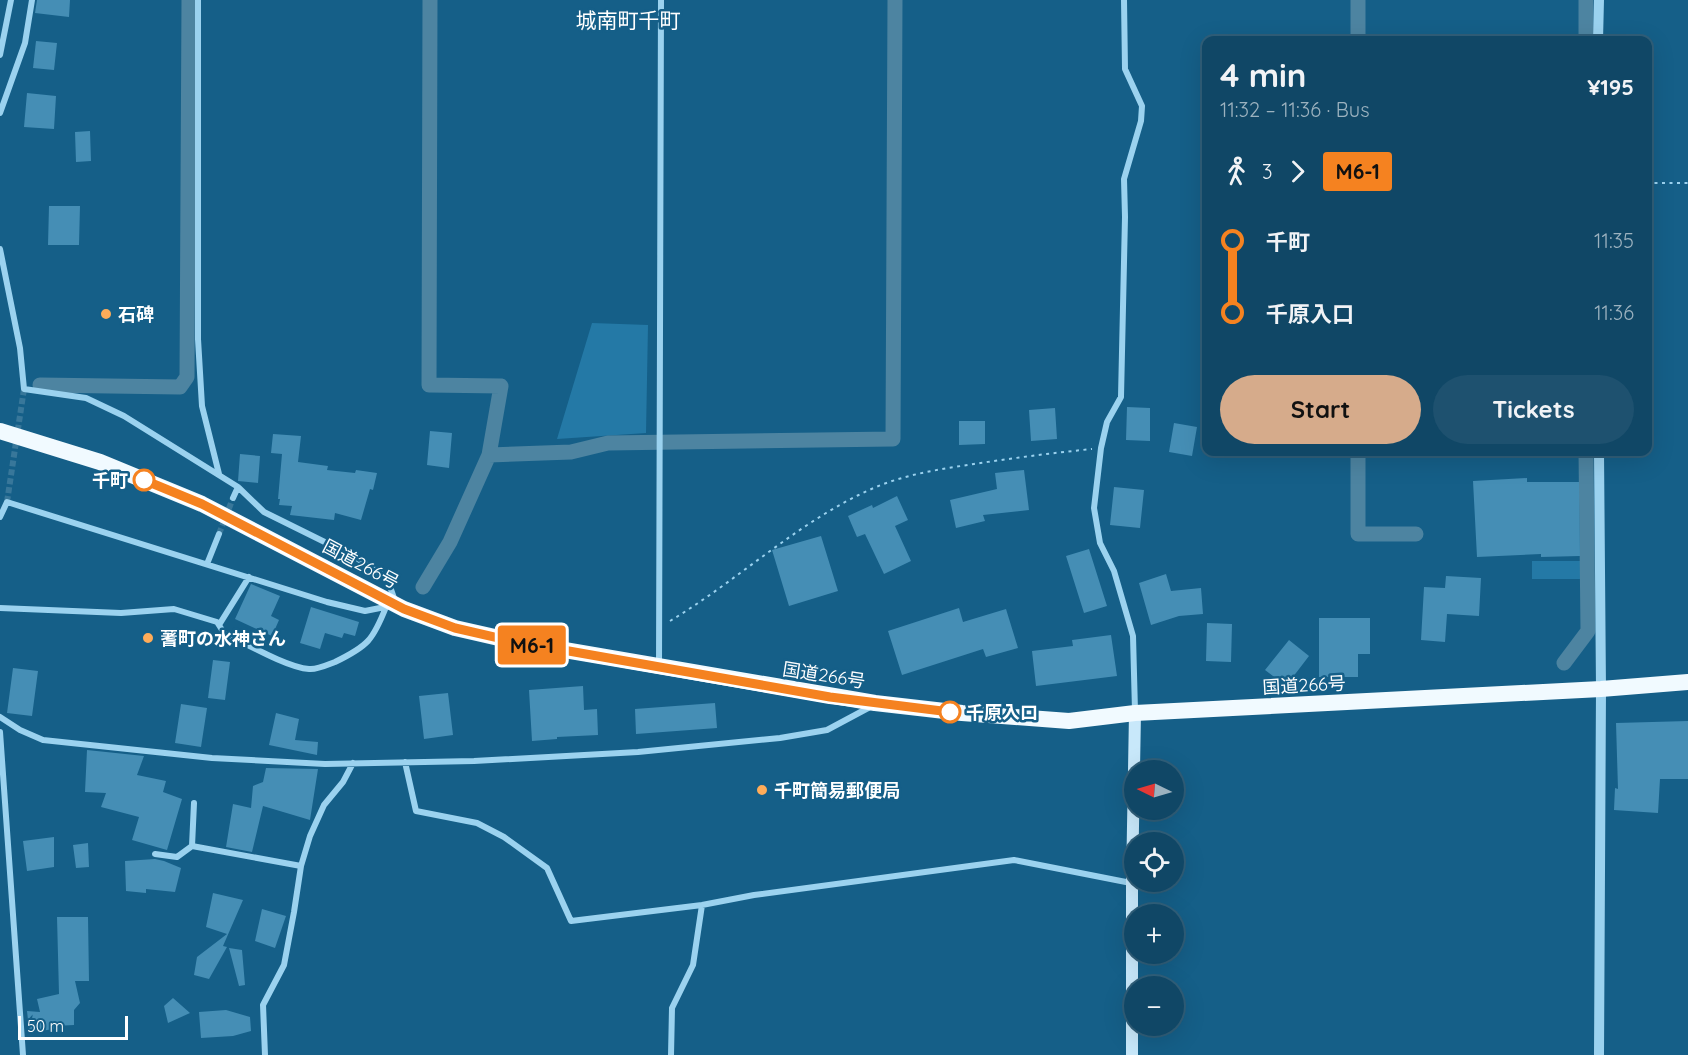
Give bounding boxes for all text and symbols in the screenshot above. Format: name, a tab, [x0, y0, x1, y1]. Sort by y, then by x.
district label: 城南町千町	[576, 7, 681, 33]
text: 4 min	[1220, 54, 1307, 95]
text: ¥195	[1587, 73, 1634, 101]
text: 11:32 – 11:36 · Bus	[1220, 97, 1370, 122]
icon: walk	[1220, 155, 1253, 188]
icon: forward	[1281, 155, 1314, 188]
text: M6-1	[1335, 158, 1380, 184]
text: 3	[1262, 159, 1272, 184]
text: 千町	[1266, 228, 1310, 256]
text: 11:35	[1594, 228, 1634, 253]
text: 千原入口	[1266, 300, 1354, 328]
text: 11:36	[1594, 300, 1634, 325]
place label: 石碑	[118, 303, 154, 326]
marker: 石碑	[99, 307, 113, 321]
button: Start	[1220, 375, 1421, 444]
button: Tickets	[1433, 375, 1634, 444]
place label: 千町	[92, 469, 128, 492]
marker: 千町	[133, 469, 155, 491]
street label: 国道266号	[319, 534, 403, 594]
line badge: M6-1	[490, 626, 574, 664]
place label: 蓍町の水神さん	[160, 627, 286, 650]
marker: 蓍町の水神さん	[141, 631, 155, 645]
text: M6-1	[510, 632, 554, 658]
street label: 国道266号	[781, 657, 867, 693]
street label: 国道266号	[1262, 671, 1346, 699]
marker: 千原入口	[939, 701, 961, 723]
place label: 千原入口	[966, 701, 1038, 724]
north arrow	[1124, 760, 1184, 820]
map controls	[1124, 760, 1184, 1036]
place label: 千町簡易郵便局	[774, 779, 900, 802]
marker: 千町簡易郵便局	[755, 783, 769, 797]
button: locate	[1124, 832, 1184, 892]
button: +	[1124, 904, 1184, 964]
button: −	[1124, 976, 1184, 1036]
scale bar	[18, 1013, 128, 1040]
text: 50 m	[27, 1016, 64, 1036]

